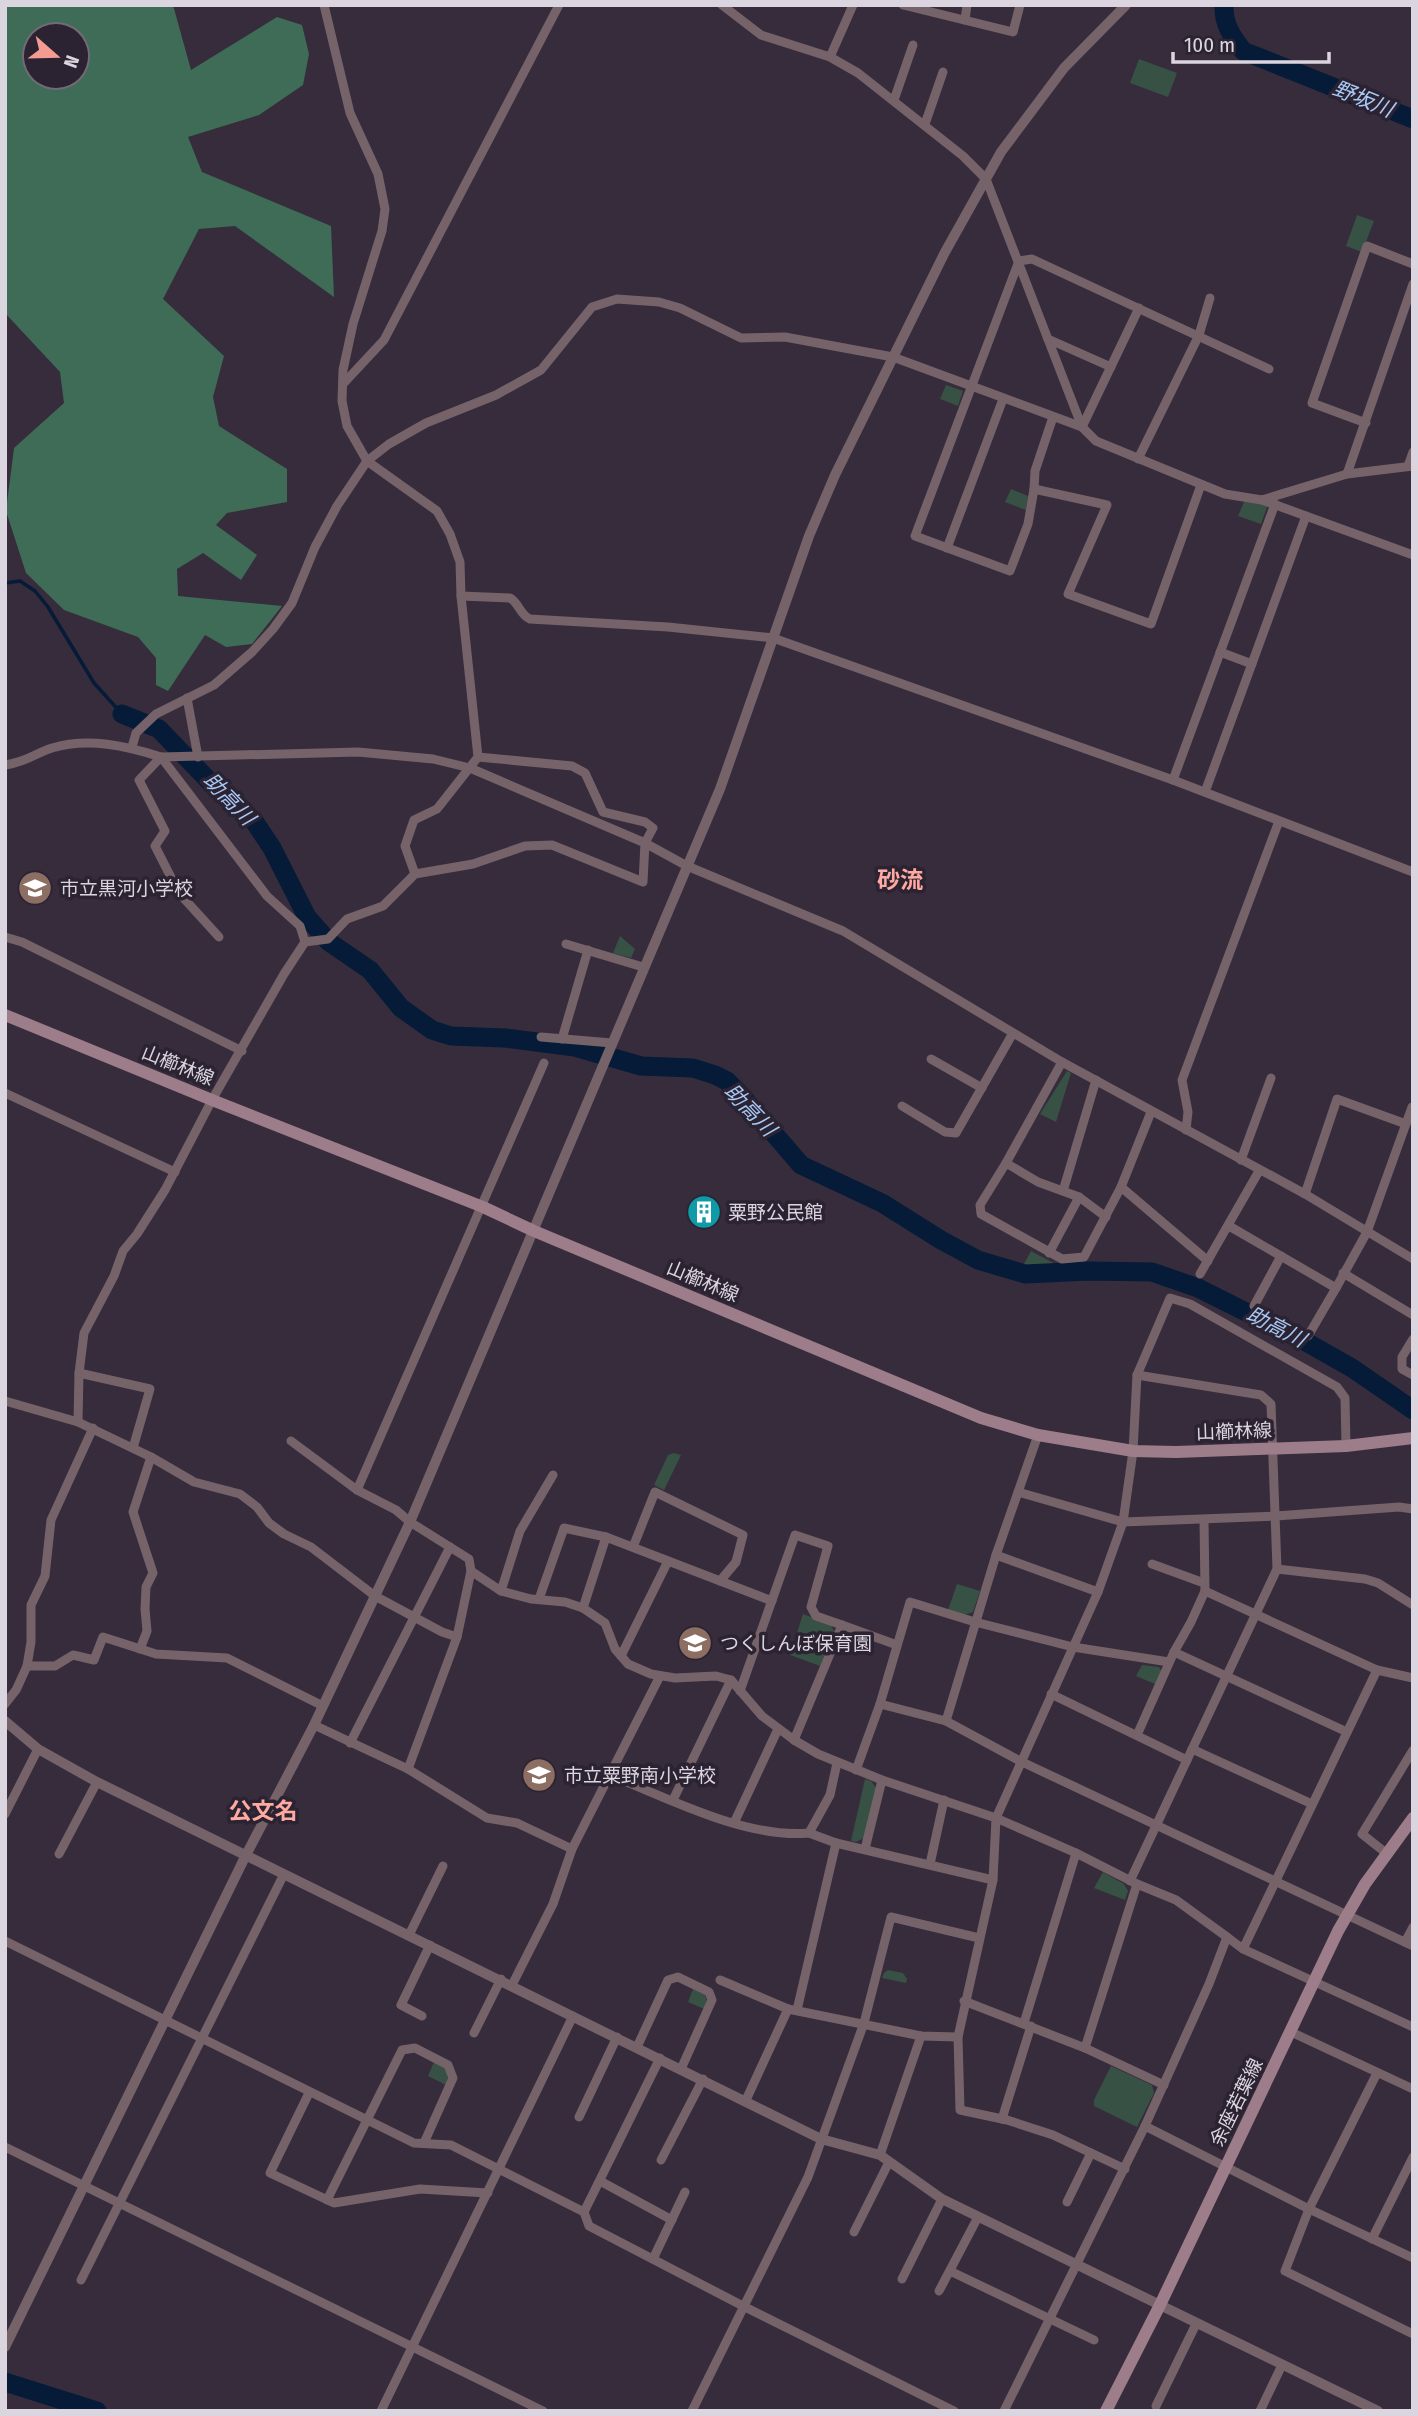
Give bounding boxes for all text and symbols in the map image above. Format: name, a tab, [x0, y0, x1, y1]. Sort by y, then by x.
north arrow	[21, 21, 91, 91]
scale bar	[1173, 21, 1329, 65]
text: 100 m	[1184, 32, 1235, 58]
text: N	[59, 52, 84, 71]
water label: 野坂川	[1329, 75, 1399, 124]
water label: 助高川	[198, 767, 262, 832]
district label: 砂流	[877, 866, 923, 894]
school or university icon: 市立黒河小学校	[16, 869, 54, 907]
place label: 市立黒河小学校	[60, 877, 193, 900]
street label: 山櫛林線	[138, 1041, 217, 1090]
water label: 助高川	[719, 1078, 783, 1143]
building icon: 粟野公民館	[685, 1193, 723, 1231]
place label: 粟野公民館	[728, 1201, 823, 1224]
street label: 山櫛林線	[663, 1256, 742, 1307]
water label: 助高川	[1242, 1301, 1312, 1354]
street label: 山櫛林線	[1196, 1419, 1272, 1444]
school or university icon: つくしんぼ保育園	[676, 1624, 714, 1662]
place label: つくしんぼ保育園	[720, 1632, 872, 1655]
school or university icon: 市立粟野南小学校	[520, 1756, 558, 1794]
place label: 市立粟野南小学校	[564, 1764, 716, 1787]
district label: 公文名	[229, 1797, 298, 1825]
street label: 余座若葉線	[1205, 2054, 1268, 2150]

